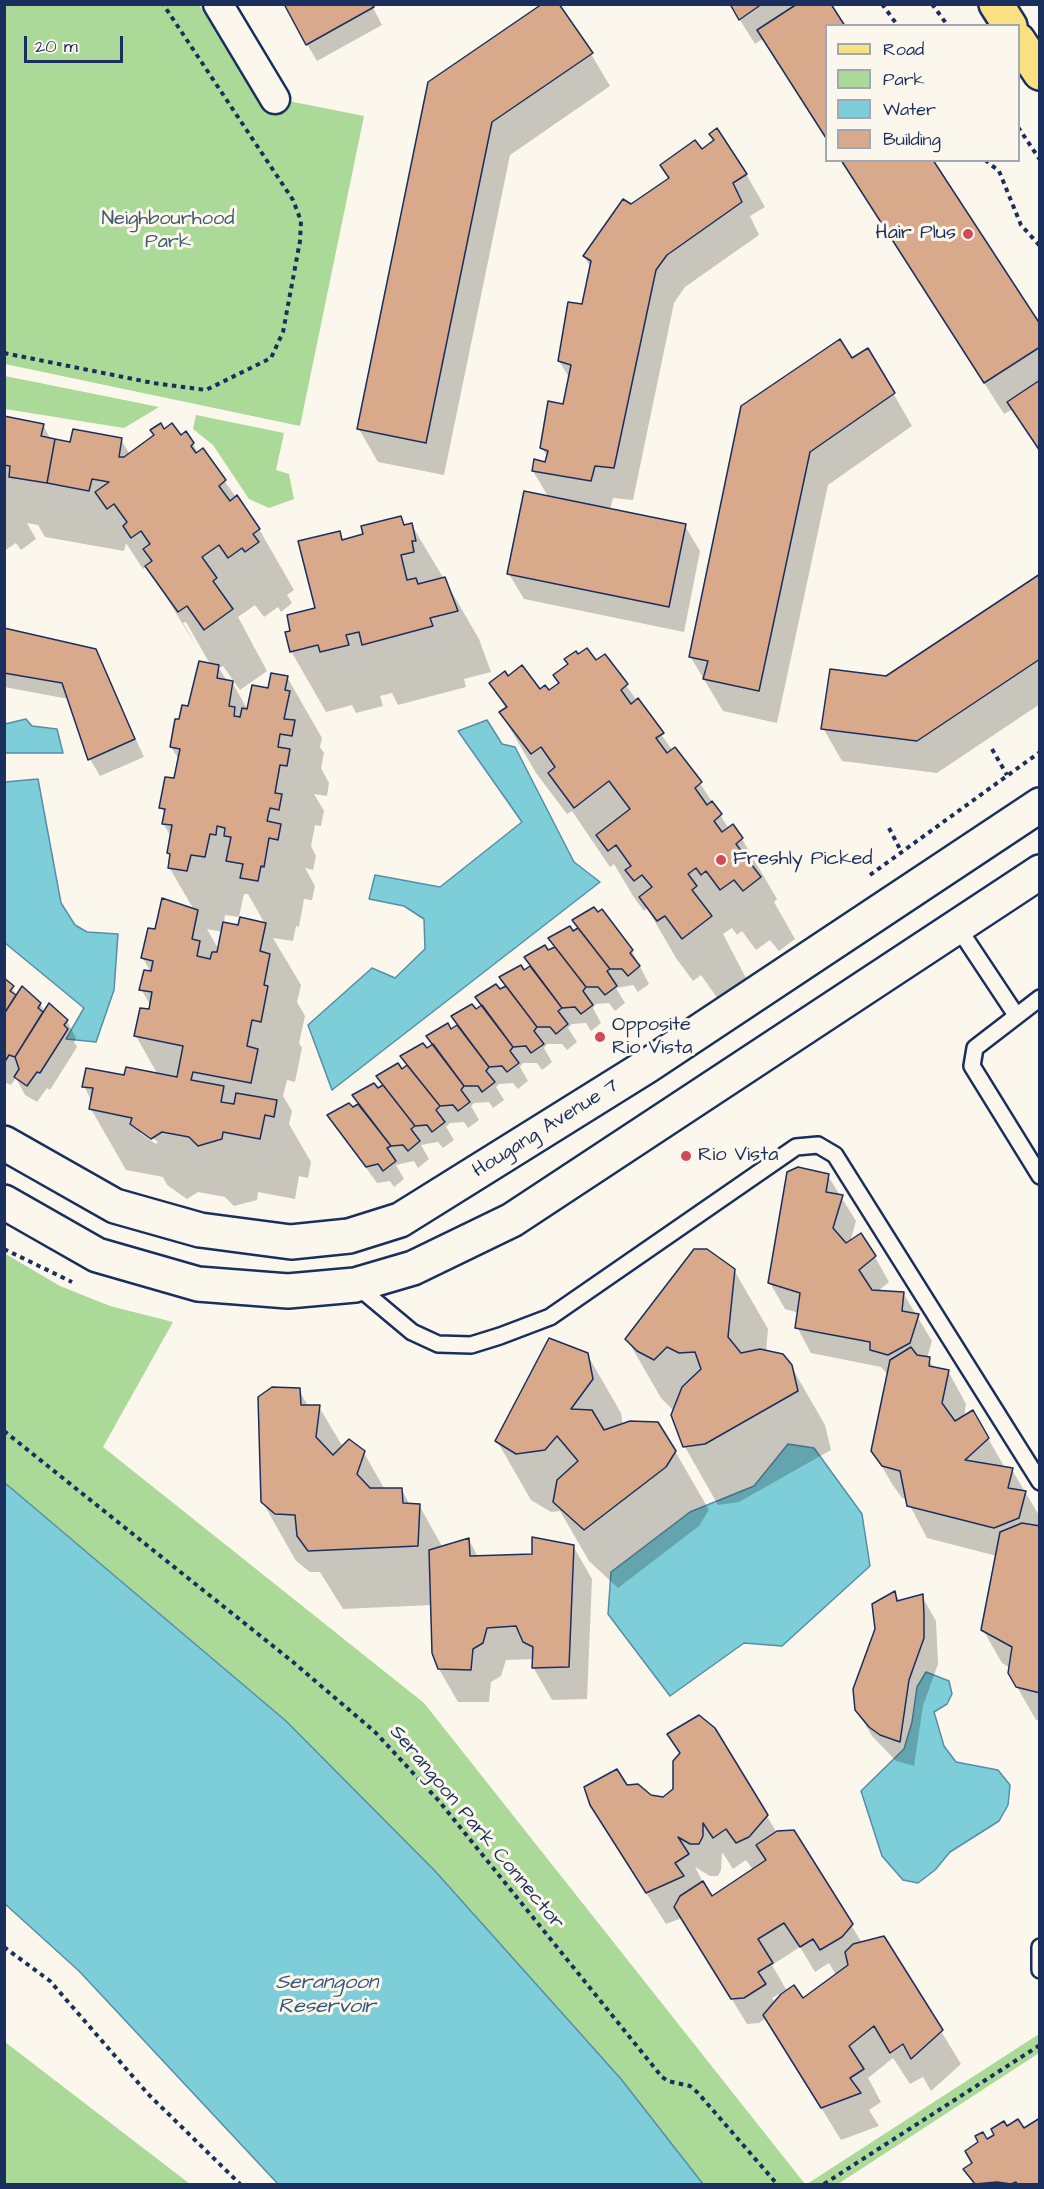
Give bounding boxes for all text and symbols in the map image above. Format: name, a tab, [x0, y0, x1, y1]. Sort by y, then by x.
scale bar	[27, 24, 126, 62]
legend	[825, 24, 1020, 162]
text: 20 m	[35, 34, 78, 59]
text: Road	[883, 37, 924, 62]
text: Park	[883, 67, 925, 92]
text: Water	[883, 97, 936, 122]
text: Building	[883, 127, 941, 152]
park label: Neighbourhood Park	[102, 208, 234, 255]
place label: Hair Plus	[876, 222, 956, 246]
marker: Hair Plus	[961, 227, 975, 241]
place label: Freshly Picked	[733, 848, 873, 872]
marker: Freshly Picked	[714, 853, 728, 867]
place label: Opposite Rio Vista	[612, 1014, 692, 1061]
marker: Opposite Rio Vista	[593, 1030, 607, 1044]
street label: Hougang Avenue 7	[469, 1074, 623, 1184]
place label: Rio Vista	[698, 1144, 778, 1168]
marker: Rio Vista	[679, 1149, 693, 1163]
street label: Serangoon Park Connector	[383, 1721, 569, 1935]
water label: Serangoon Reservoir	[276, 1971, 378, 2021]

